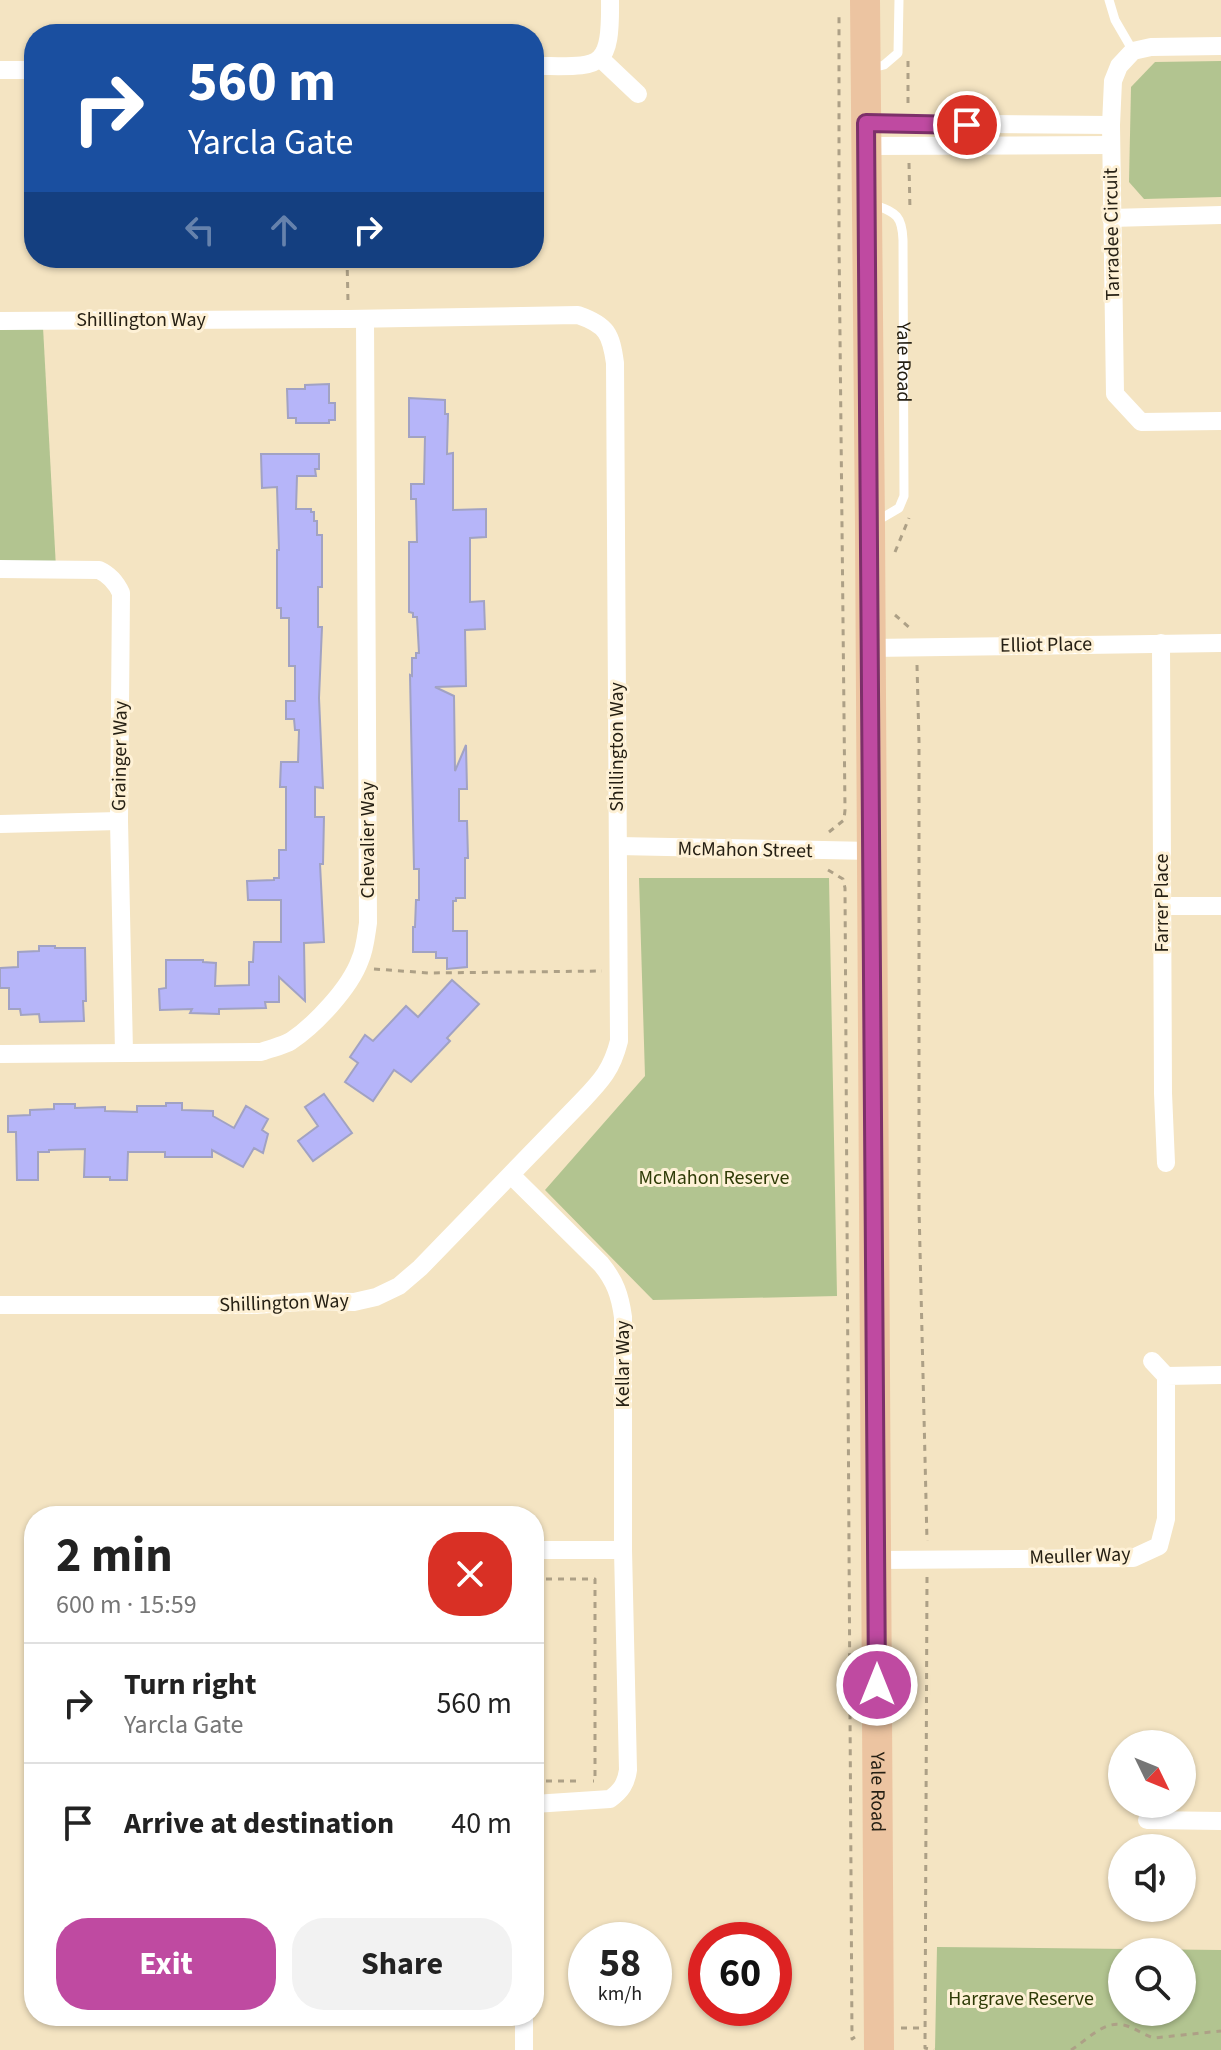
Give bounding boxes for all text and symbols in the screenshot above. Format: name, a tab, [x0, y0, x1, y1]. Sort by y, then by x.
text: 560 m	[188, 43, 336, 122]
icon: right	[56, 56, 160, 160]
pin	[933, 91, 1001, 159]
icon: arrive	[945, 103, 989, 147]
text: Yarcla Gate	[188, 117, 353, 168]
street label: Tarradee Circuit	[1097, 167, 1127, 301]
icon: left	[178, 208, 222, 252]
icon: ahead	[262, 208, 306, 252]
icon: right	[346, 208, 390, 252]
street label: Shillington Way	[76, 306, 207, 334]
street label: Yale Road	[889, 321, 918, 402]
street label: Elliot Place	[1000, 630, 1092, 660]
street label: Shillington Way	[603, 681, 631, 812]
street label: Grainger Way	[105, 700, 135, 811]
street label: Chevalier Way	[354, 781, 382, 899]
street label: McMahon Street	[677, 835, 813, 865]
street label: Farrer Place	[1148, 853, 1176, 952]
park label: McMahon Reserve	[639, 1164, 790, 1192]
street label: Shillington Way	[219, 1287, 350, 1319]
street label: Kellar Way	[609, 1320, 637, 1408]
text: 2 min	[56, 1522, 173, 1590]
button: close	[428, 1532, 512, 1616]
street label: Meuller Way	[1029, 1540, 1132, 1572]
text: 600 m · 15:59	[56, 1586, 197, 1623]
position arrow	[835, 1643, 919, 1727]
text: Turn right	[124, 1663, 256, 1706]
icon: right	[56, 1681, 100, 1725]
text: 560 m	[436, 1682, 512, 1725]
text: Yarcla Gate	[124, 1706, 243, 1743]
north arrow	[1108, 1730, 1196, 1818]
map controls	[1108, 1730, 1196, 2026]
street label: Yale Road	[863, 1751, 892, 1832]
icon: arrive	[56, 1801, 100, 1845]
text: Arrive at destination	[124, 1802, 394, 1845]
text: 40 m	[451, 1802, 512, 1845]
button: sound	[1108, 1834, 1196, 1922]
button: Exit	[56, 1918, 276, 2010]
button: Share	[292, 1918, 512, 2010]
speed limit sign: 60	[688, 1922, 792, 2026]
text: 58	[599, 1935, 641, 1992]
button: search	[1108, 1938, 1196, 2026]
text: km/h	[598, 1980, 642, 2008]
park label: Hargrave Reserve	[948, 1985, 1094, 2013]

